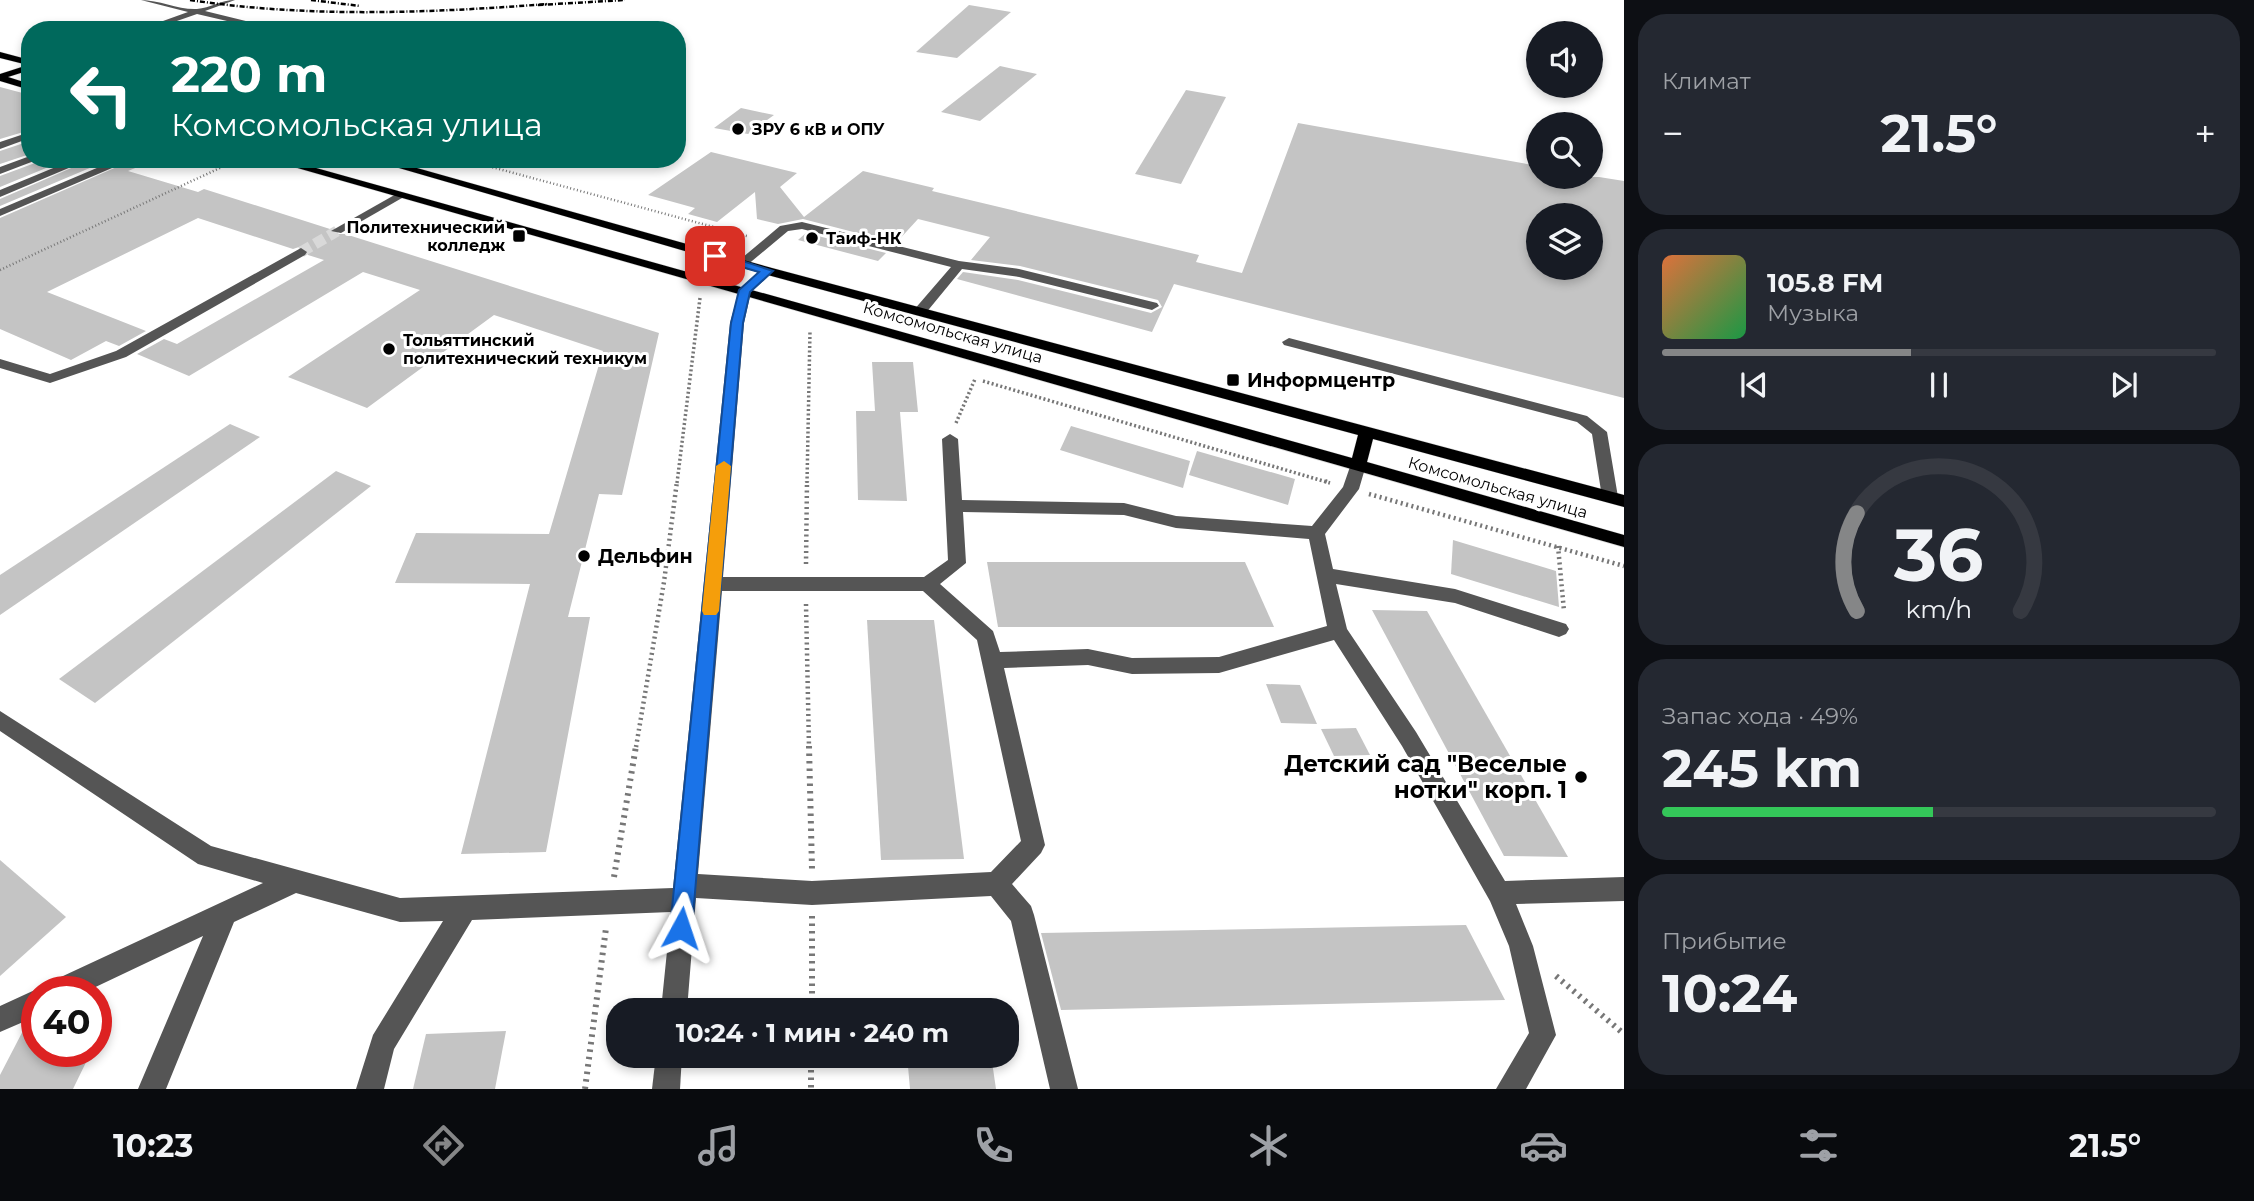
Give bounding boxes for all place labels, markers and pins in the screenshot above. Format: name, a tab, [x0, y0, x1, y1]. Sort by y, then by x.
place label: ЗРУ 6 кВ и ОПУ	[751, 120, 885, 139]
marker: ЗРУ 6 кВ и ОПУ	[730, 121, 746, 137]
place label: Политехнический колледж	[347, 218, 505, 255]
pin	[685, 226, 745, 286]
marker: Политехнический колледж	[511, 228, 527, 244]
place label: Таиф-НК	[826, 229, 902, 248]
marker: Таиф-НК	[804, 230, 820, 246]
place label: Тольяттинский политехнический техникум	[403, 331, 647, 368]
marker: Тольяттинский политехнический техникум	[381, 341, 397, 357]
place label: Информцентр	[1247, 369, 1395, 392]
marker: Информцентр	[1225, 372, 1241, 388]
place label: Дельфин	[598, 545, 693, 568]
marker: Дельфин	[576, 548, 592, 564]
place label: Детский сад "Веселые нотки" корп. 1	[1284, 750, 1567, 804]
marker: Детский сад "Веселые нотки" корп. 1	[1573, 769, 1589, 785]

